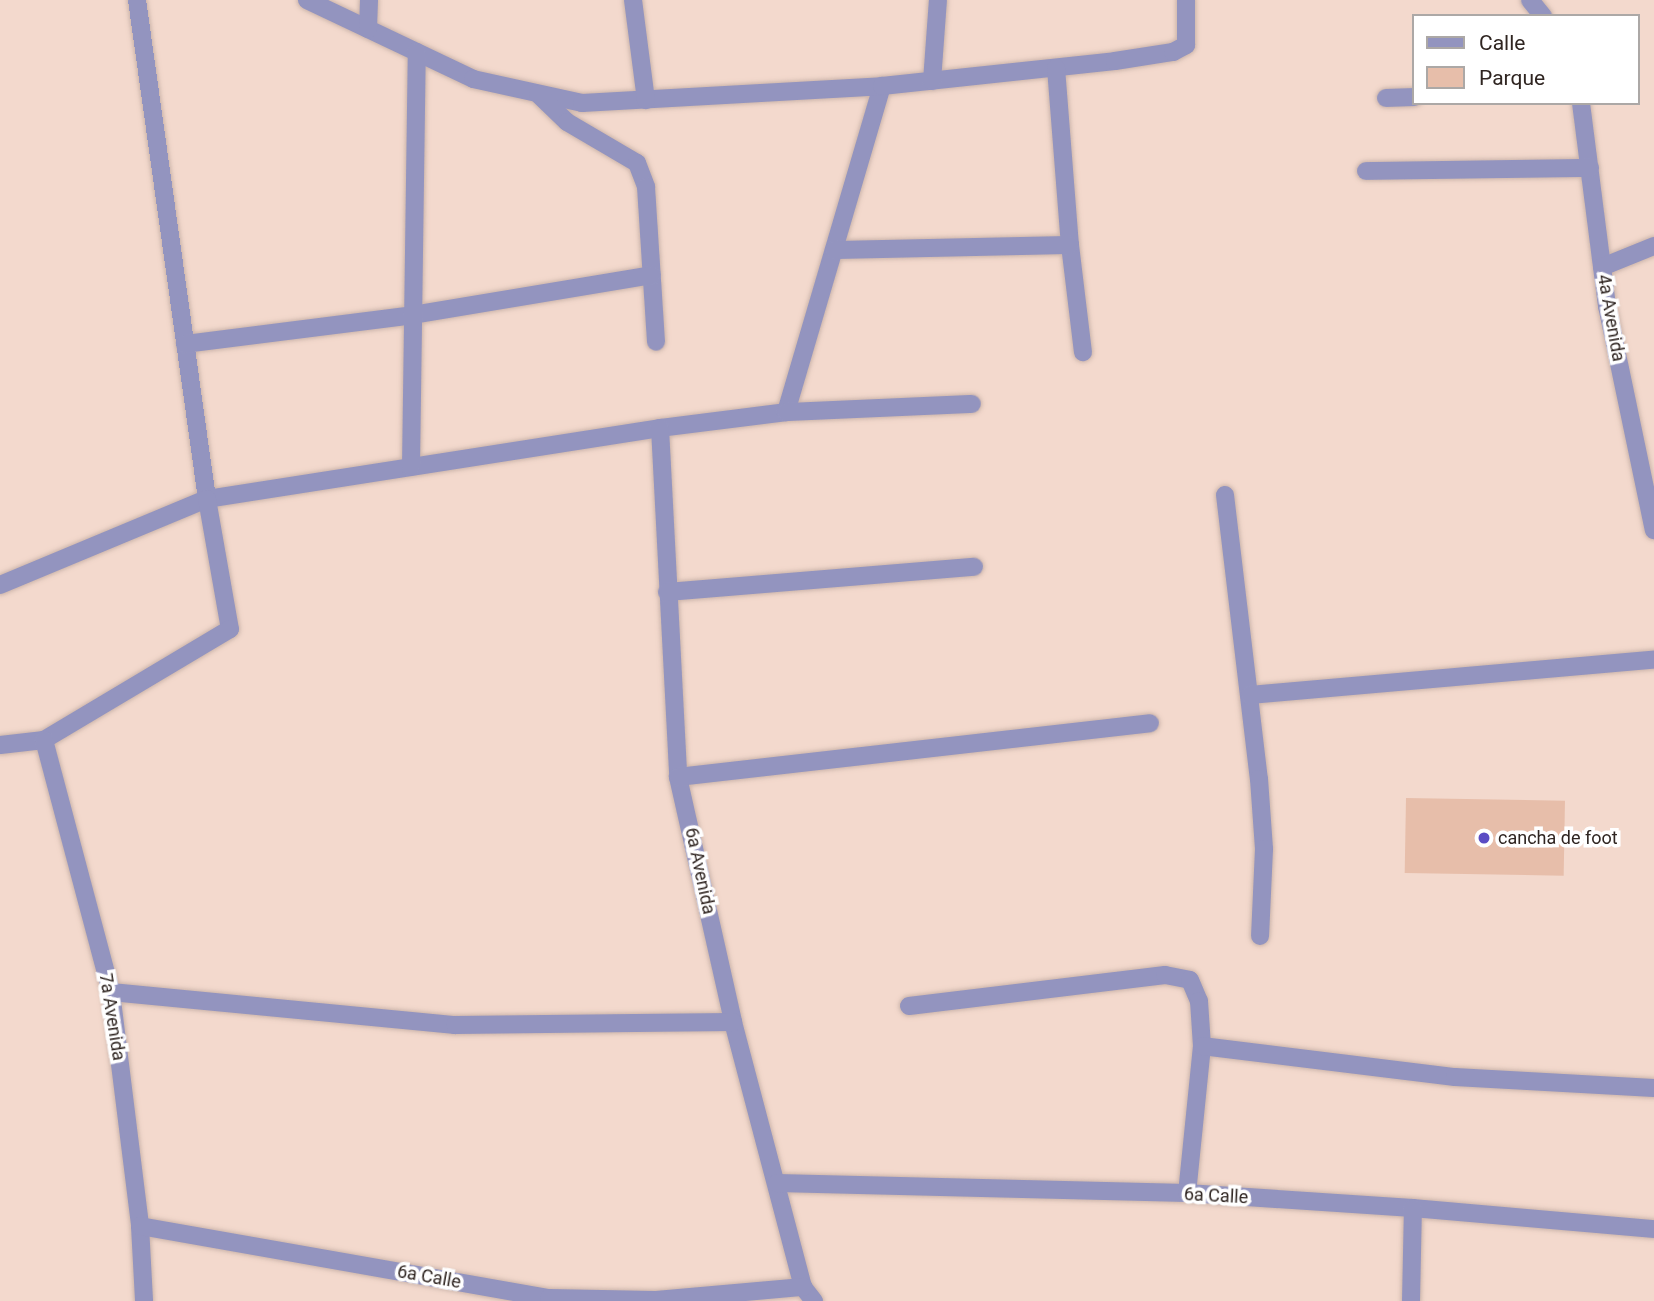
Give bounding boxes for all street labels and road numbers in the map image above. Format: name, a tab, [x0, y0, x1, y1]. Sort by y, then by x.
street label: 4a Avenida	[1593, 273, 1629, 363]
street label: 6a Avenida	[680, 826, 720, 916]
street label: 7a Avenida	[94, 972, 130, 1062]
street label: 6a Calle	[1183, 1184, 1249, 1208]
street label: 6a Calle	[396, 1261, 462, 1293]

